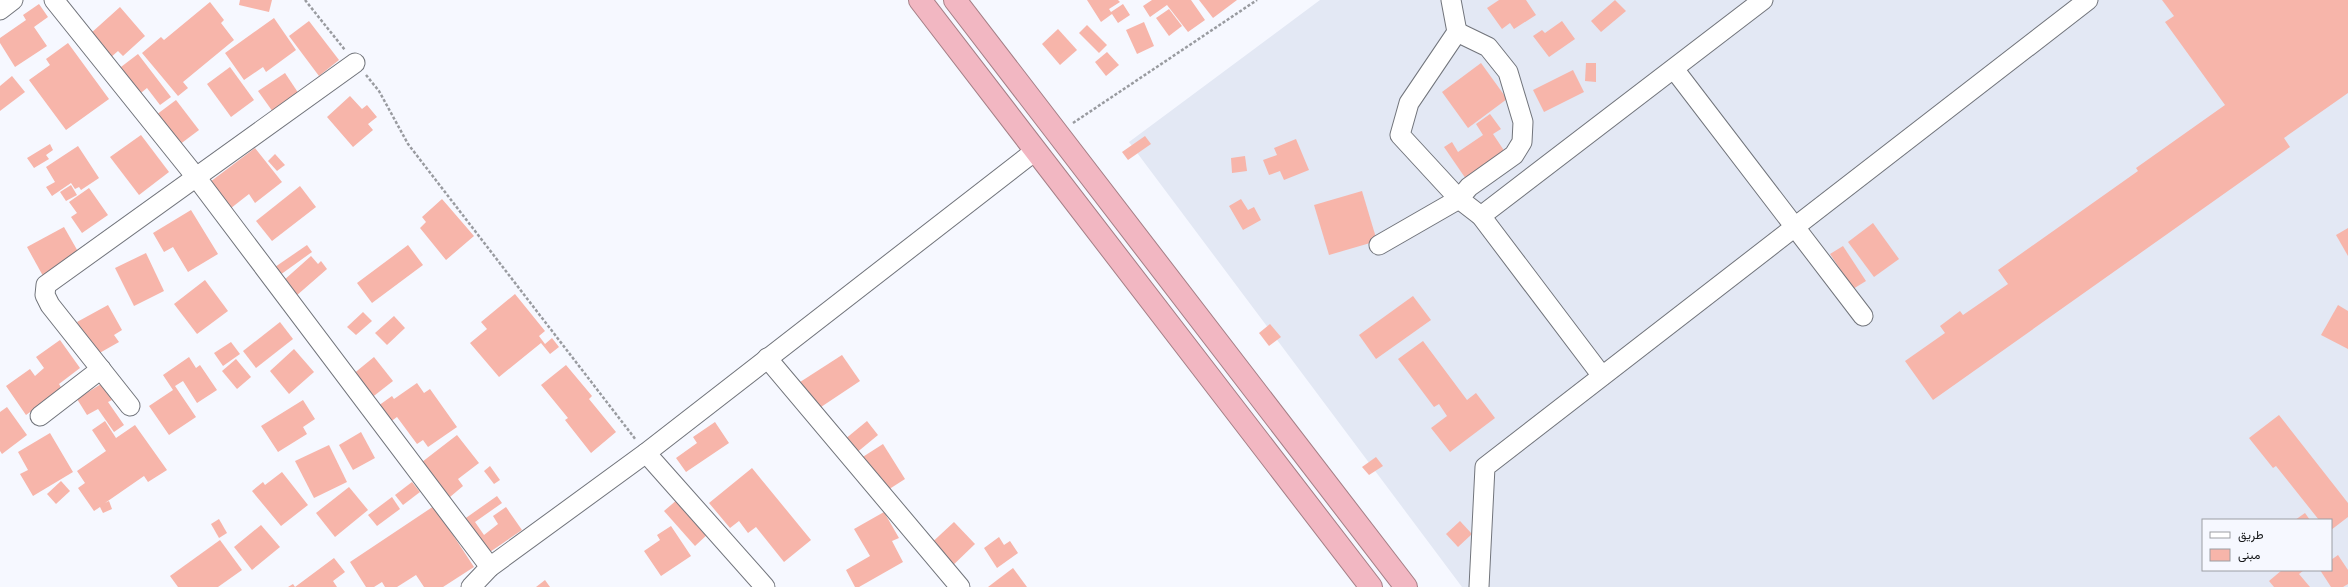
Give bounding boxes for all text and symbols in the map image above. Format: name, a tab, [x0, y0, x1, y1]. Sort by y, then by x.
legend	[2202, 519, 2332, 571]
text: طريق	[2238, 527, 2264, 543]
text: مبنى	[2238, 547, 2260, 563]

